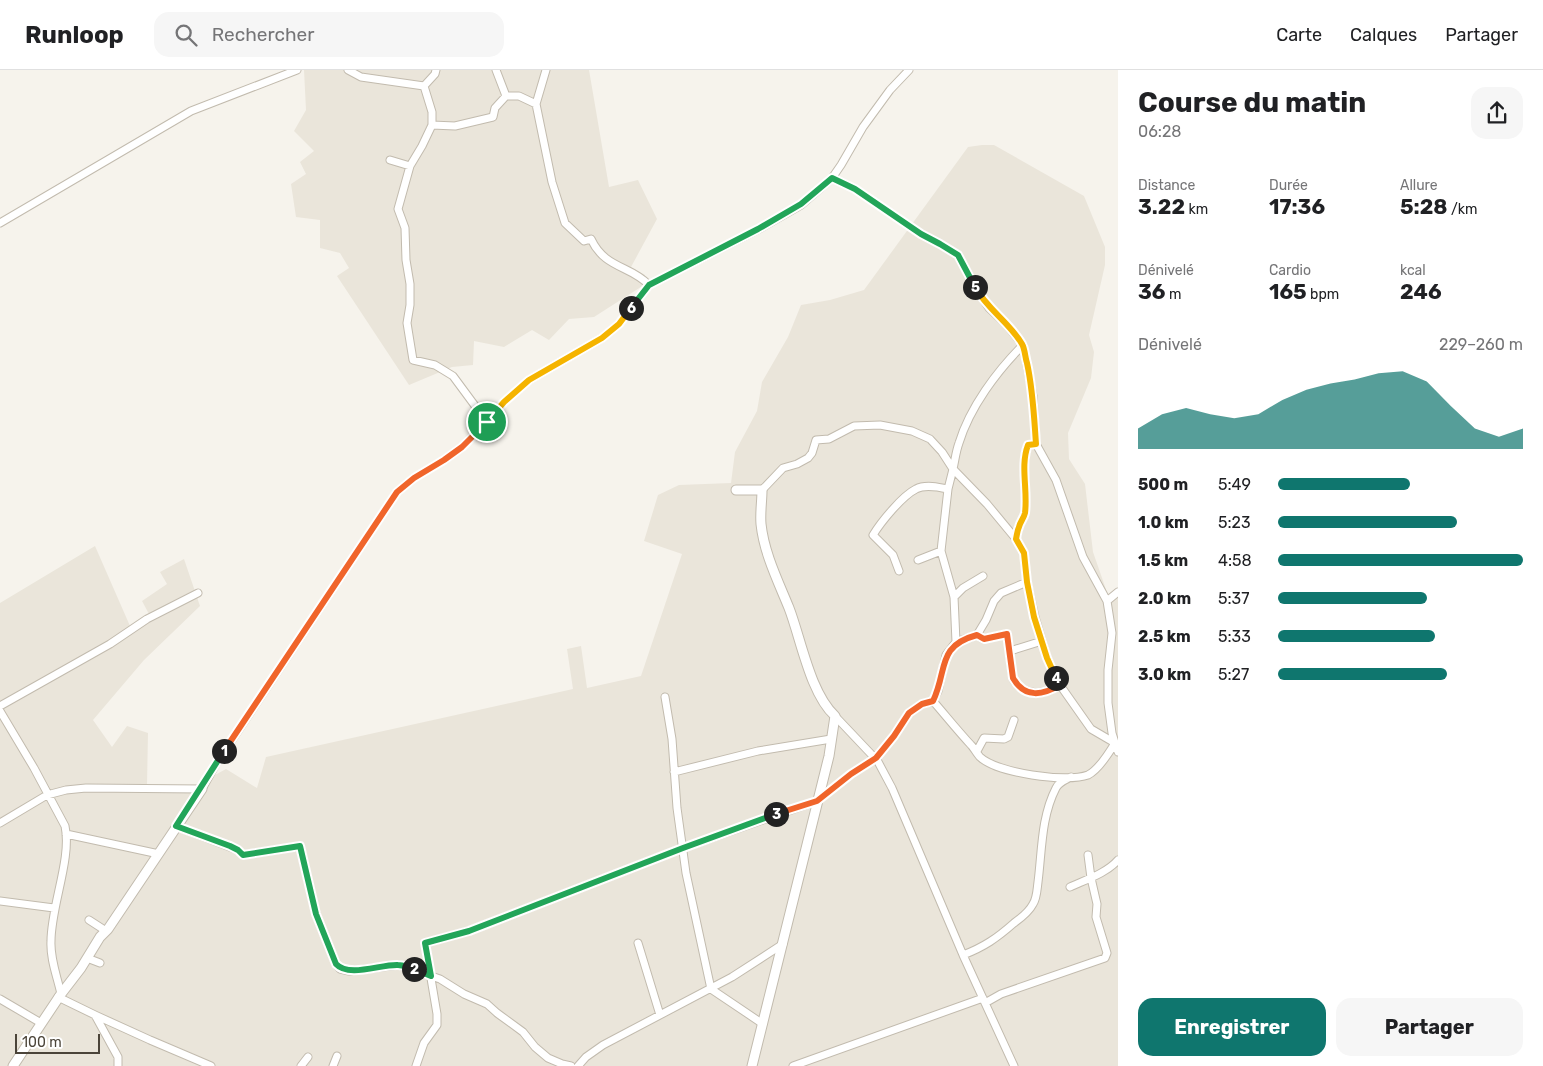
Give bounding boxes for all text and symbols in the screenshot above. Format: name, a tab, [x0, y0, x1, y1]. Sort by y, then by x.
search box	[154, 12, 504, 57]
text: Runloop	[25, 21, 124, 49]
icon: search	[172, 21, 200, 49]
text: Rechercher	[212, 23, 314, 46]
text: Carte	[1276, 24, 1322, 46]
text: Calques	[1350, 24, 1417, 46]
text: Partager	[1445, 24, 1518, 46]
text: Course du matin	[1138, 86, 1366, 119]
button: share	[1471, 87, 1523, 139]
text: 06:28	[1138, 122, 1181, 141]
text: Distance	[1138, 177, 1195, 194]
text: Durée	[1269, 177, 1308, 194]
text: Allure	[1400, 177, 1438, 194]
text: 3.22	[1138, 194, 1185, 219]
text: 17:36	[1269, 194, 1325, 219]
text: 5:28	[1400, 194, 1448, 219]
text: km	[1185, 201, 1208, 218]
text: /km	[1448, 201, 1477, 218]
text: Dénivelé	[1138, 262, 1194, 279]
text: Cardio	[1269, 262, 1311, 279]
text: kcal	[1400, 262, 1426, 279]
pin: 5	[962, 274, 988, 300]
text: 5	[971, 279, 980, 296]
text: 36	[1138, 279, 1166, 304]
text: 165	[1269, 279, 1307, 304]
text: 246	[1400, 279, 1442, 304]
text: m	[1166, 286, 1181, 303]
text: bpm	[1307, 286, 1339, 303]
pin: 6	[618, 296, 644, 320]
text: 6	[627, 300, 636, 317]
text: Dénivelé	[1138, 335, 1202, 354]
text: 229–260 m	[1439, 335, 1523, 354]
pin	[466, 401, 508, 443]
icon: arrive	[473, 408, 501, 436]
text: 500 m	[1138, 475, 1188, 494]
text: 5:49	[1218, 475, 1251, 494]
text: 1.0 km	[1138, 513, 1189, 532]
text: 5:23	[1218, 513, 1251, 532]
text: 1.5 km	[1138, 551, 1188, 570]
text: 4:58	[1218, 551, 1252, 570]
text: 2.0 km	[1138, 589, 1191, 608]
text: 5:37	[1218, 589, 1249, 608]
text: 2.5 km	[1138, 627, 1191, 646]
text: 5:33	[1218, 627, 1251, 646]
text: 3.0 km	[1138, 665, 1191, 684]
text: 5:27	[1218, 665, 1249, 684]
pin: 4	[1044, 666, 1068, 690]
text: 4	[1052, 670, 1061, 687]
pin: 1	[212, 738, 236, 764]
text: 1	[221, 743, 228, 760]
pin: 3	[764, 802, 788, 826]
text: 3	[772, 806, 781, 823]
pin: 2	[402, 956, 426, 982]
text: 2	[410, 961, 419, 978]
button: Enregistrer	[1138, 998, 1326, 1056]
button: Partager	[1336, 998, 1523, 1056]
scale bar	[15, 1031, 100, 1054]
text: 100 m	[22, 1034, 62, 1051]

